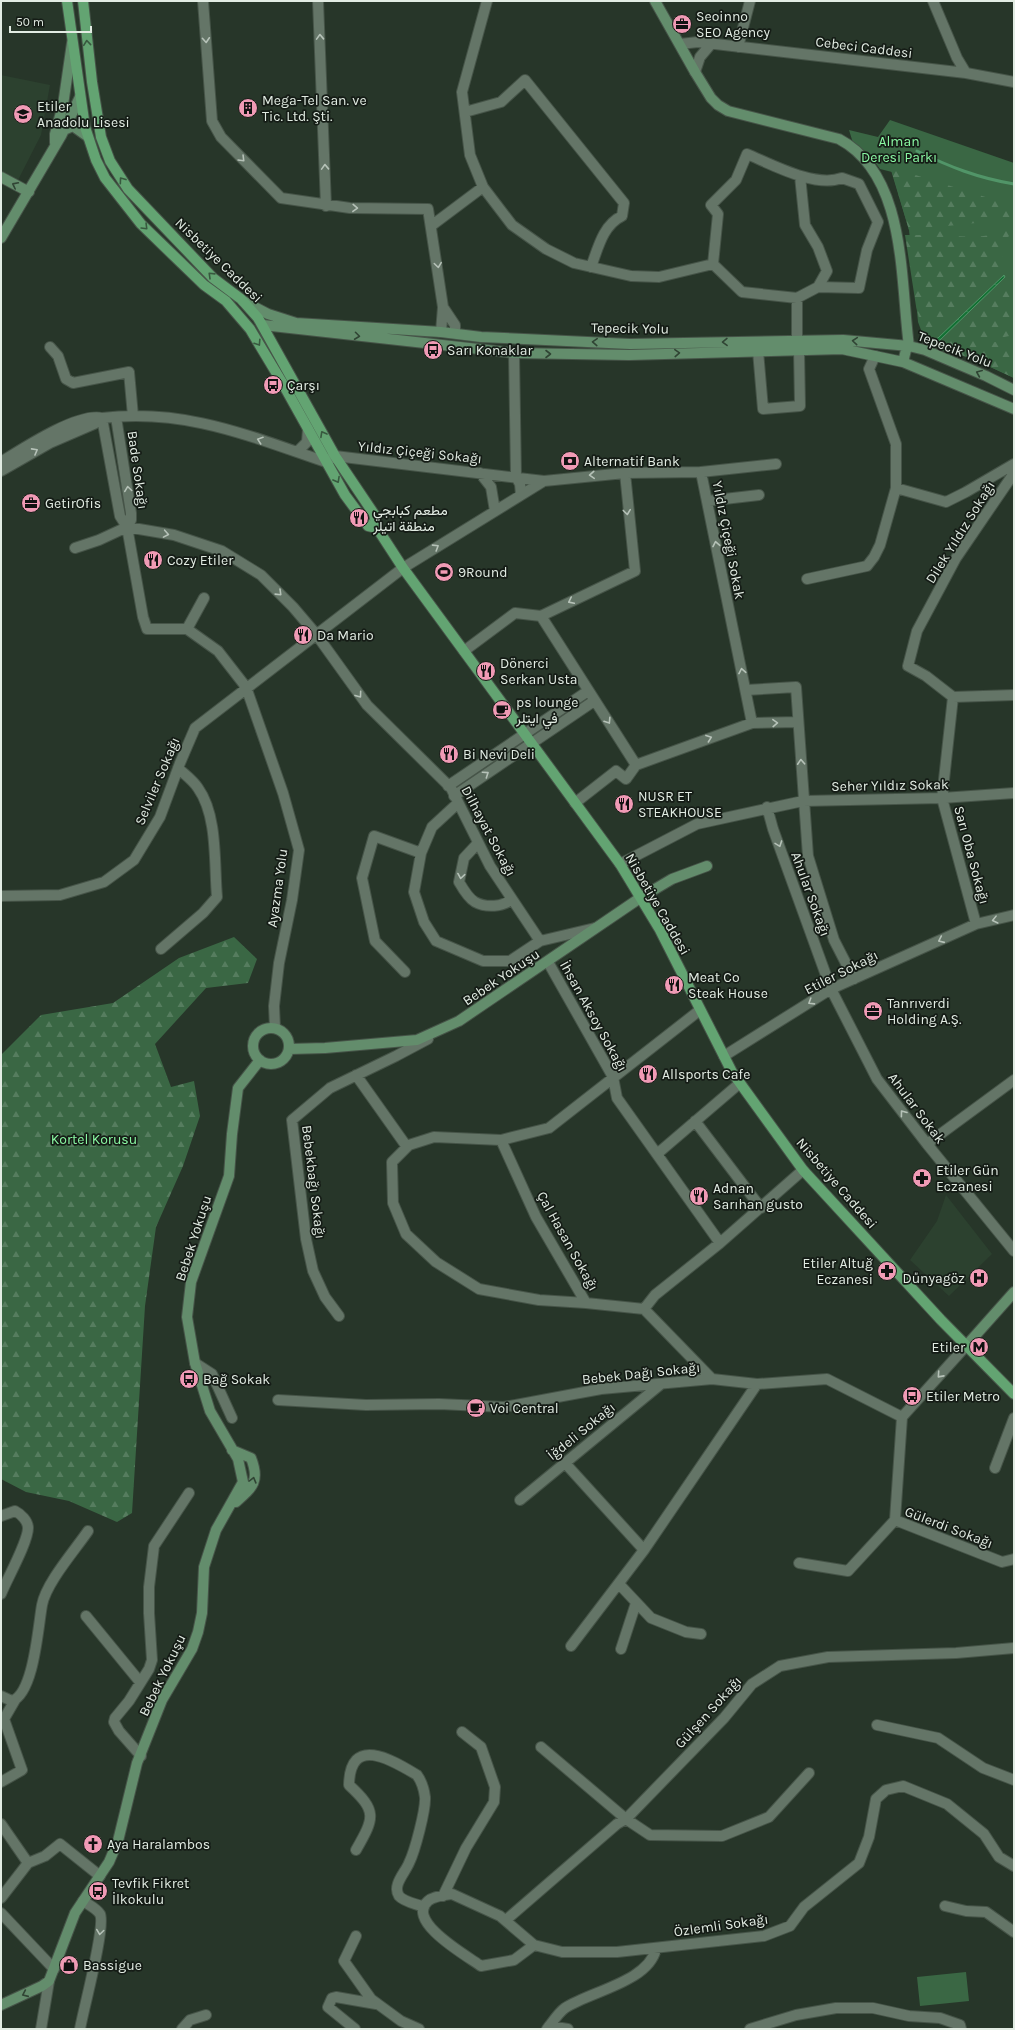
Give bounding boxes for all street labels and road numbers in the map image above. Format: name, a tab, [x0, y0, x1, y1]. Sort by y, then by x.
street label: Cebeci Caddesi	[814, 33, 913, 62]
street label: Nisbetiye Caddesi	[172, 214, 266, 306]
street label: Tepecik Yolu	[591, 319, 669, 338]
street label: Tepecik Yolu	[915, 328, 994, 371]
street label: Bade Sokağı	[124, 430, 151, 510]
street label: Yıldız Çiçeği Sokağı	[357, 438, 483, 467]
street label: Dilek Yıldız Sokağı	[922, 478, 999, 587]
street label: Yıldız Çiçeği Sokak	[709, 479, 748, 601]
street label: Selviler Sokağı	[131, 735, 184, 828]
street label: Seher Yıldız Sokak	[831, 776, 949, 795]
street label: Dilhayat Sokağı	[458, 783, 520, 879]
street label: Sarı Oba Sokağı	[950, 804, 993, 906]
street label: Ayazma Yolu	[264, 848, 291, 929]
street label: Nisbetiye Caddesi	[622, 850, 694, 958]
street label: Ahular Sokağı	[787, 850, 834, 939]
street label: Bebek Yokuşu	[460, 945, 543, 1009]
street label: Etiler Sokağı	[801, 947, 881, 998]
street label: İhsan Aksoy Sokağı	[556, 958, 631, 1074]
street label: Ahular Sokak	[884, 1069, 949, 1147]
street label: Bebekbağı Sokağı	[298, 1124, 329, 1240]
street label: Nisbetiye Caddesi	[793, 1134, 881, 1232]
street label: Çal Hasan Sokağı	[533, 1188, 602, 1294]
street label: Bebek Yokuşu	[172, 1193, 215, 1283]
street label: Bebek Dağı Sokağı	[581, 1359, 701, 1388]
street label: İğdeli Sokağı	[544, 1399, 619, 1464]
street label: Gülerdi Sokağı	[902, 1503, 995, 1552]
street label: Bebek Yokuşu	[135, 1631, 190, 1719]
street label: Gülşen Sokağı	[671, 1673, 745, 1752]
street label: Özlemli Sokağı	[673, 1910, 769, 1941]

